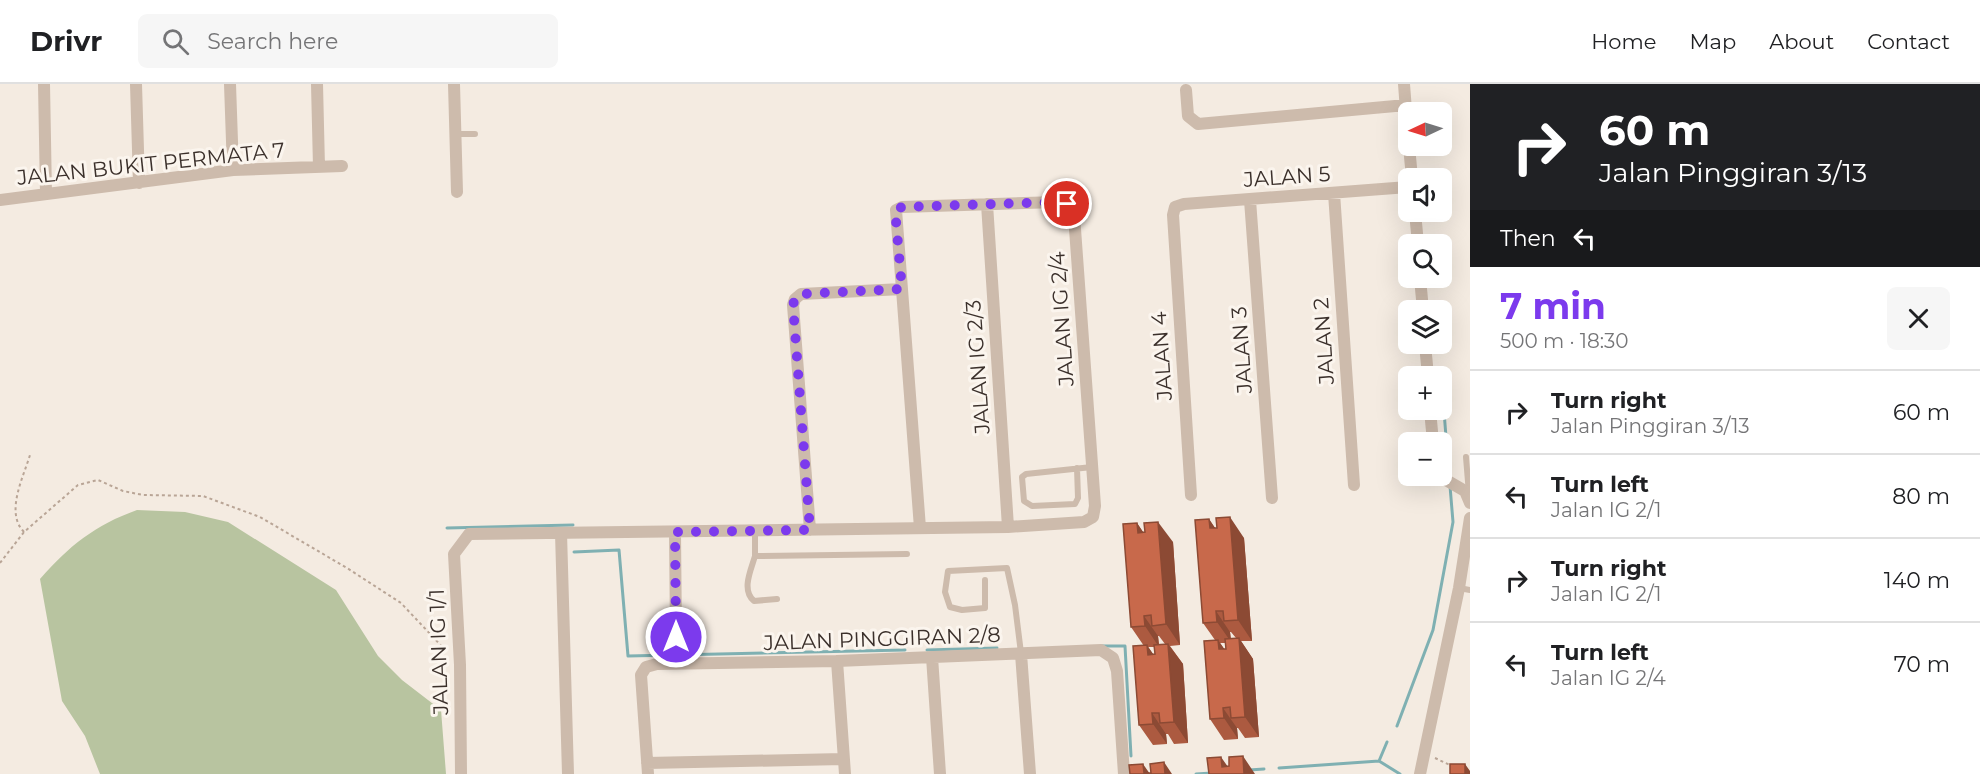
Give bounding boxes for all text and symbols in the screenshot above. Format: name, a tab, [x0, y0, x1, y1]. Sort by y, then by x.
search box	[138, 14, 558, 68]
text: Drivr	[30, 24, 102, 58]
icon: search	[159, 25, 192, 58]
text: Search here	[207, 28, 338, 55]
text: Home	[1591, 29, 1656, 54]
text: Map	[1689, 29, 1736, 54]
text: About	[1769, 29, 1834, 54]
text: Contact	[1867, 29, 1950, 54]
north arrow	[1398, 102, 1452, 156]
map controls	[1398, 102, 1452, 486]
text: 60 m	[1599, 104, 1710, 156]
icon: right	[1500, 108, 1578, 186]
street label: JALAN BUKIT PERMATA 7	[15, 137, 286, 190]
text: Jalan Pinggiran 3/13	[1599, 156, 1867, 189]
street label: JALAN 5	[1242, 161, 1331, 192]
button: sound	[1398, 168, 1452, 222]
pin	[1041, 178, 1092, 229]
icon: arrive	[1050, 187, 1083, 220]
icon: left	[1568, 222, 1601, 255]
text: Then	[1500, 225, 1556, 252]
button: search	[1398, 234, 1452, 288]
street label: JALAN IG 2/4	[1044, 251, 1079, 388]
text: 7 min	[1500, 284, 1606, 328]
button: close	[1887, 287, 1950, 350]
street label: JALAN 2	[1308, 297, 1339, 386]
street label: JALAN IG 2/3	[960, 299, 995, 436]
button: layers	[1398, 300, 1452, 354]
street label: JALAN 3	[1226, 306, 1257, 395]
street label: JALAN 4	[1146, 311, 1177, 402]
text: 500 m · 18:30	[1500, 329, 1629, 353]
button: +	[1398, 366, 1452, 420]
text: Turn right	[1551, 387, 1666, 414]
icon: right	[1500, 396, 1533, 429]
text: 60 m	[1893, 399, 1950, 426]
text: Jalan Pinggiran 3/13	[1551, 414, 1750, 438]
button: −	[1398, 432, 1452, 486]
text: Turn left	[1551, 471, 1649, 498]
icon: left	[1500, 480, 1533, 513]
text: 80 m	[1892, 483, 1950, 510]
text: Jalan IG 2/1	[1551, 498, 1662, 522]
text: Turn right	[1551, 555, 1666, 582]
icon: right	[1500, 564, 1533, 597]
text: 140 m	[1884, 567, 1950, 594]
text: Jalan IG 2/1	[1551, 582, 1662, 606]
street label: JALAN IG 1/1	[424, 589, 453, 717]
position arrow	[644, 605, 708, 669]
street label: JALAN PINGGIRAN 2/8	[762, 622, 1001, 655]
text: Turn left	[1551, 639, 1649, 666]
icon: left	[1500, 648, 1533, 681]
text: 70 m	[1894, 651, 1950, 678]
text: Jalan IG 2/4	[1551, 666, 1666, 690]

